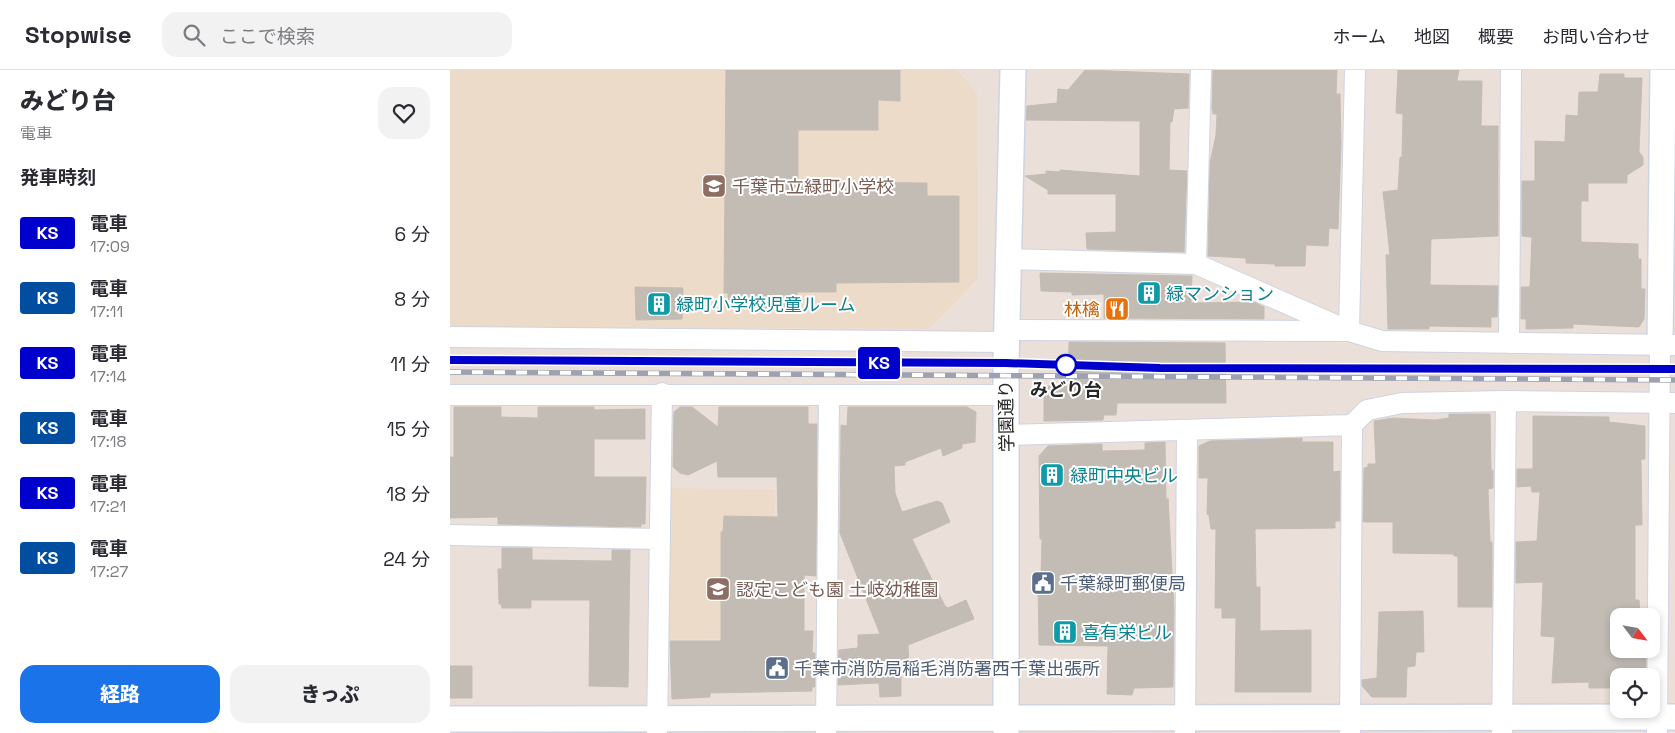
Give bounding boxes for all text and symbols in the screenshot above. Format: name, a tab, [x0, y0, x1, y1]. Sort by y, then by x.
search box	[162, 12, 512, 57]
text: Stopwise	[25, 19, 132, 50]
icon: search	[180, 21, 208, 49]
text: ここで検索	[220, 24, 315, 49]
text: ホーム	[1333, 25, 1386, 48]
text: 地図	[1414, 25, 1450, 48]
text: 概要	[1478, 25, 1514, 48]
text: お問い合わせ	[1542, 25, 1650, 48]
text: みどり台	[20, 85, 116, 116]
button: heart	[378, 87, 430, 139]
text: 電車	[20, 123, 52, 144]
text: 発車時刻	[20, 165, 96, 190]
school or university icon: 千葉市立緑町小学校	[701, 173, 727, 199]
place label: 千葉市立緑町小学校	[732, 175, 894, 198]
text: 電車	[90, 211, 128, 236]
text: KS	[36, 221, 59, 244]
text: 6 分	[394, 222, 430, 247]
text: 17:09	[90, 236, 130, 257]
text: 電車	[90, 276, 128, 301]
building icon: 緑マンション	[1136, 280, 1162, 306]
place label: 緑マンション	[1166, 282, 1274, 305]
text: KS	[36, 286, 59, 309]
text: 8 分	[394, 287, 430, 312]
building icon: 緑町小学校児童ルーム	[646, 291, 672, 317]
place label: 緑町小学校児童ルーム	[676, 293, 855, 316]
restaurant icon: 林檎	[1104, 296, 1130, 322]
place label: 林檎	[1064, 298, 1100, 321]
text: 17:11	[90, 301, 123, 322]
text: 電車	[90, 341, 128, 366]
line badge: KS	[856, 347, 902, 379]
text: KS	[36, 351, 59, 374]
text: KS	[868, 351, 890, 374]
text: 11 分	[390, 352, 430, 377]
marker: みどり台	[1055, 354, 1077, 376]
text: 17:14	[90, 366, 126, 387]
place label: みどり台	[1030, 378, 1102, 401]
street label: 学園通り	[994, 380, 1018, 452]
text: 電車	[90, 406, 128, 431]
text: KS	[36, 416, 59, 439]
text: 15 分	[387, 417, 430, 442]
text: 17:18	[90, 431, 126, 452]
building icon: 緑町中央ビル	[1039, 462, 1065, 488]
place label: 緑町中央ビル	[1070, 464, 1178, 487]
text: 電車	[90, 471, 128, 496]
text: KS	[36, 481, 59, 504]
text: 18 分	[386, 482, 430, 507]
text: 17:21	[90, 496, 126, 517]
text: 電車	[90, 536, 128, 561]
text: KS	[36, 546, 59, 569]
text: 24 分	[383, 547, 430, 572]
text: 17:27	[90, 561, 128, 582]
public building icon: 千葉緑町郵便局	[1030, 570, 1056, 596]
place label: 千葉緑町郵便局	[1060, 572, 1186, 595]
school or university icon: 認定こども園 土岐幼稚園	[705, 576, 731, 602]
place label: 認定こども園 土岐幼稚園	[736, 578, 939, 601]
north arrow	[1610, 608, 1660, 658]
map controls	[1610, 608, 1660, 718]
building icon: 喜有栄ビル	[1052, 619, 1078, 645]
place label: 喜有栄ビル	[1082, 621, 1172, 644]
public building icon: 千葉市消防局稲毛消防署西千葉出張所	[764, 655, 790, 681]
place label: 千葉市消防局稲毛消防署西千葉出張所	[794, 657, 1100, 680]
button: 経路	[20, 665, 220, 723]
button: きっぷ	[230, 665, 430, 723]
button: locate	[1610, 668, 1660, 718]

